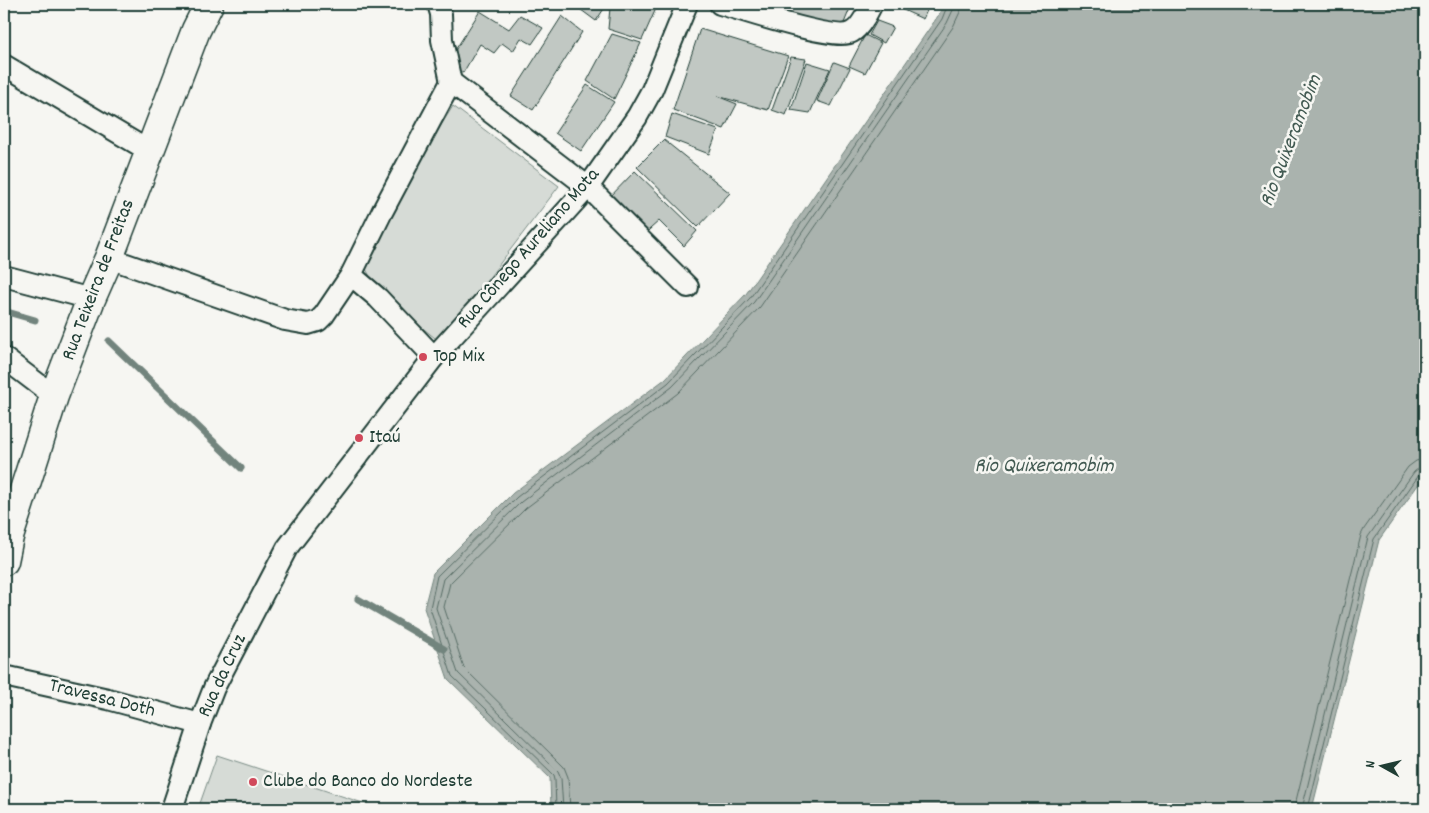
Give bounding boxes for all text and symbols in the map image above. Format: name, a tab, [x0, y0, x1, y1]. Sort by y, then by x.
water label: Rio Quixeramobim	[1253, 70, 1331, 211]
street label: Rua Cônego Aureliano Mota	[451, 162, 607, 336]
street label: Rua Teixeira de Freitas	[55, 195, 143, 365]
place label: Top Mix	[433, 343, 485, 371]
marker: Top Mix	[417, 351, 429, 363]
place label: Itaú	[369, 424, 401, 452]
marker: Itaú	[353, 432, 365, 444]
water label: Rio Quixeramobim	[974, 452, 1114, 482]
street label: Rua da Cruz	[191, 629, 255, 722]
street label: Travessa Doth	[46, 672, 158, 726]
north arrow	[1356, 740, 1406, 790]
text: N	[1361, 760, 1382, 769]
place label: Clube do Banco do Nordeste	[263, 768, 473, 796]
marker: Clube do Banco do Nordeste	[247, 776, 259, 788]

